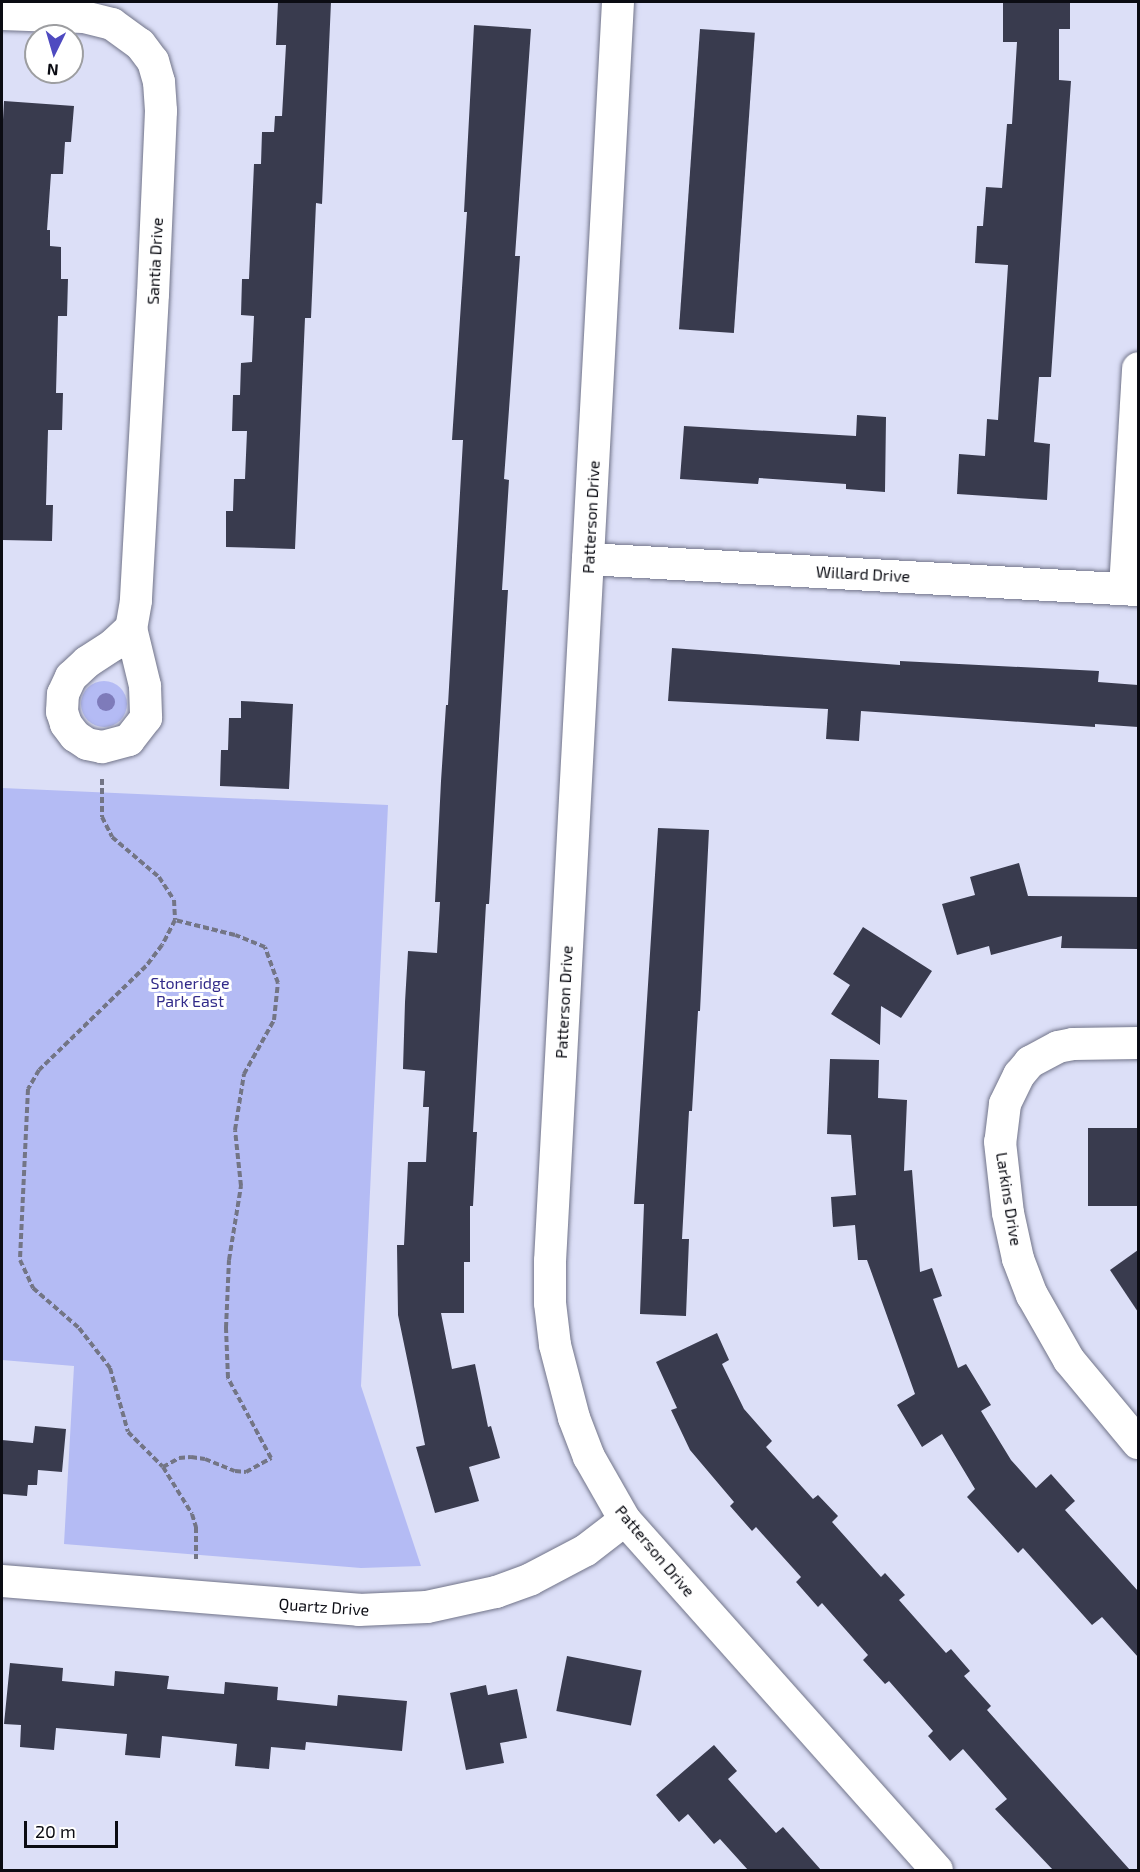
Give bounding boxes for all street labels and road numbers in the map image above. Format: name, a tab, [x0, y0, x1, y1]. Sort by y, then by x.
street label: Santia Drive	[143, 217, 167, 305]
street label: Patterson Drive	[578, 460, 604, 574]
street label: Willard Drive	[815, 562, 911, 586]
street label: Patterson Drive	[551, 945, 577, 1059]
street label: Larkins Drive	[992, 1151, 1026, 1247]
street label: Patterson Drive	[611, 1501, 699, 1601]
street label: Quartz Drive	[278, 1594, 370, 1620]

